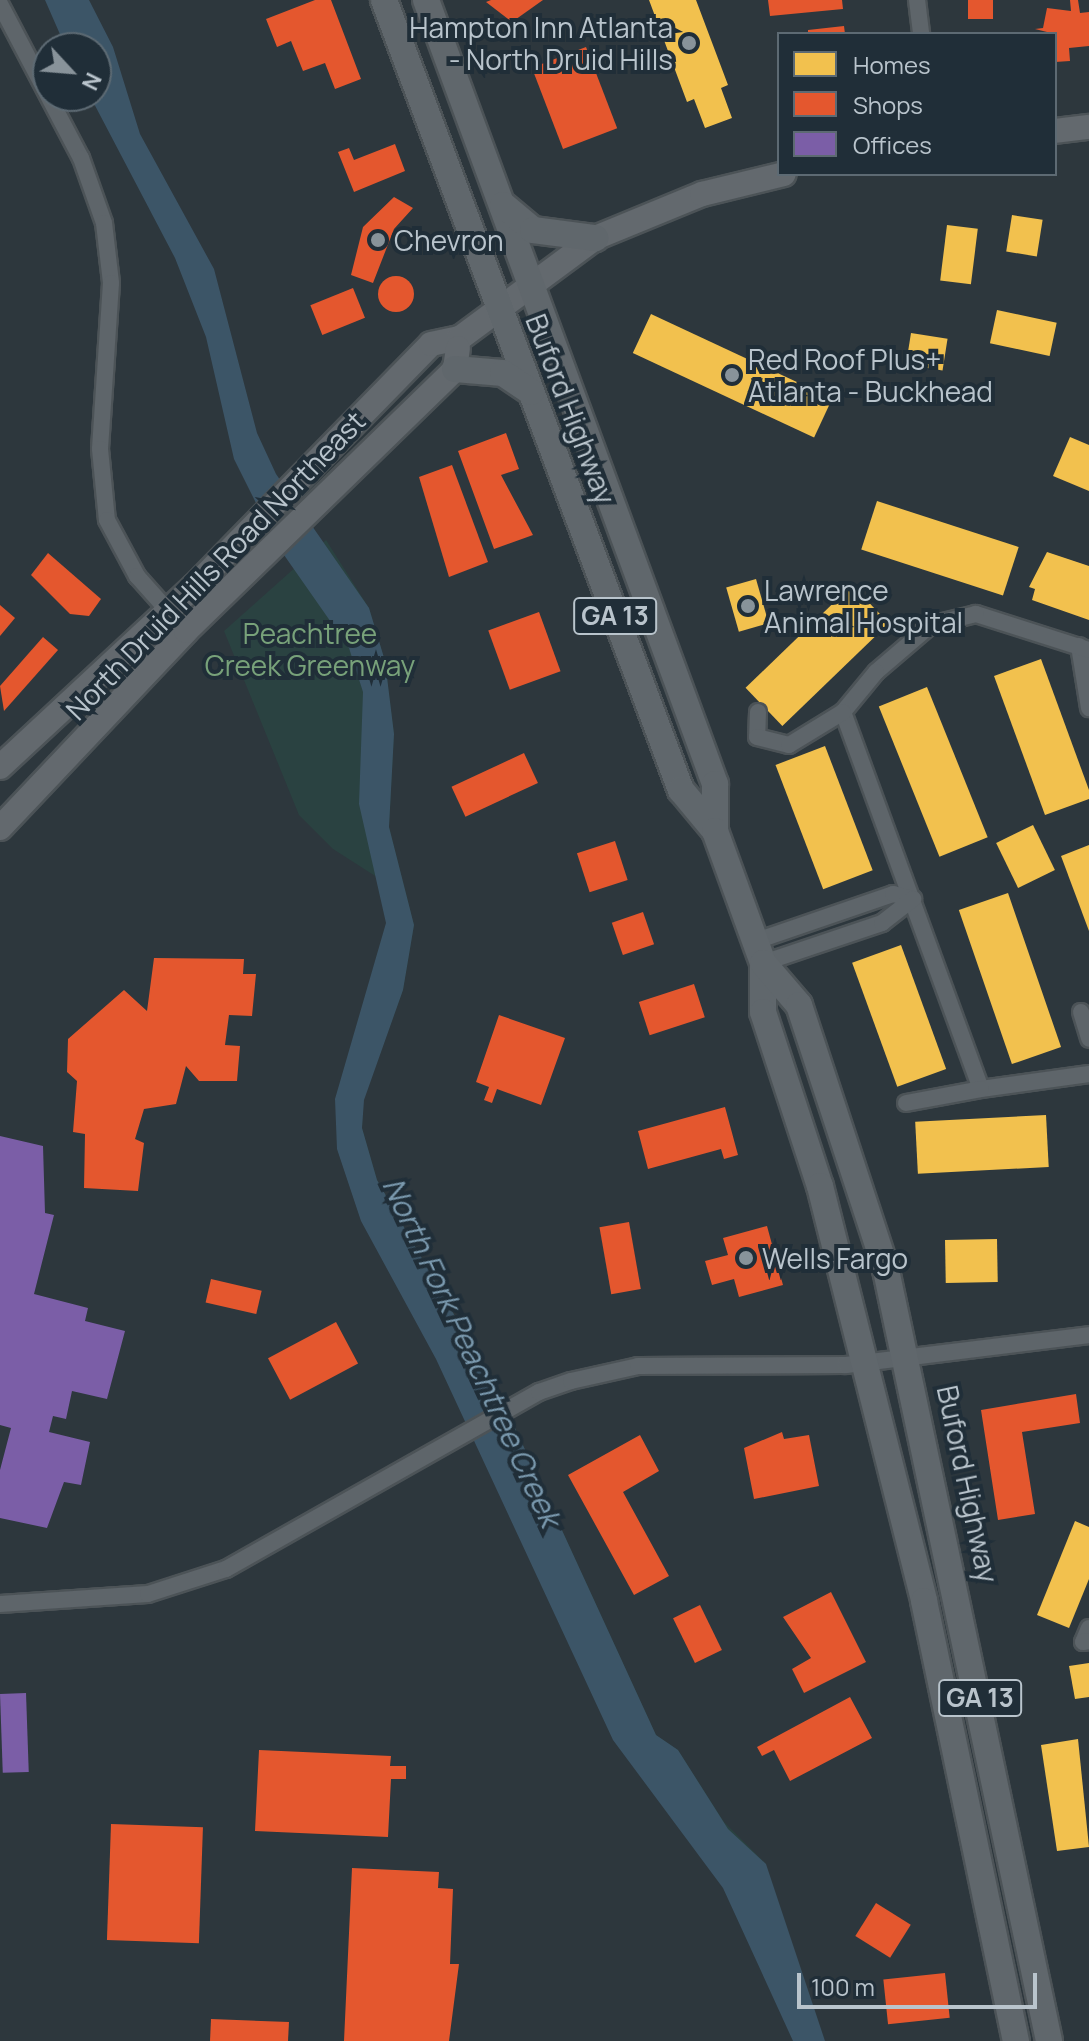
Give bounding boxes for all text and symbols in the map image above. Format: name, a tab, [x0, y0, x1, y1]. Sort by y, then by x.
place label: Hampton Inn Atlanta - North Druid Hills	[409, 10, 673, 76]
north arrow	[32, 32, 112, 112]
legend	[777, 32, 1057, 176]
marker: Hampton Inn Atlanta - North Druid Hills	[680, 34, 698, 52]
text: Homes	[853, 48, 931, 81]
text: N	[75, 68, 109, 95]
text: Shops	[853, 88, 923, 121]
text: Offices	[853, 128, 932, 161]
place label: Chevron	[394, 223, 504, 257]
marker: Chevron	[369, 231, 387, 249]
street label: Buford Highway	[519, 309, 623, 509]
place label: Red Roof Plus+ Atlanta - Buckhead	[748, 342, 993, 408]
marker: Red Roof Plus+ Atlanta - Buckhead	[723, 366, 741, 384]
street label: North Druid Hills Road Northeast	[59, 404, 371, 726]
place label: Lawrence Animal Hospital	[764, 573, 963, 639]
road number: GA 13	[573, 594, 657, 638]
marker: Lawrence Animal Hospital	[739, 597, 757, 615]
park label: Peachtree Creek Greenway	[205, 616, 415, 682]
water label: North Fork Peachtree Creek	[375, 1172, 569, 1532]
place label: Wells Fargo	[762, 1241, 908, 1275]
marker: Wells Fargo	[737, 1249, 755, 1267]
street label: Buford Highway	[931, 1382, 1005, 1586]
road number: GA 13	[938, 1676, 1022, 1720]
scale bar	[801, 1957, 1041, 2007]
text: 100 m	[811, 1970, 875, 2003]

